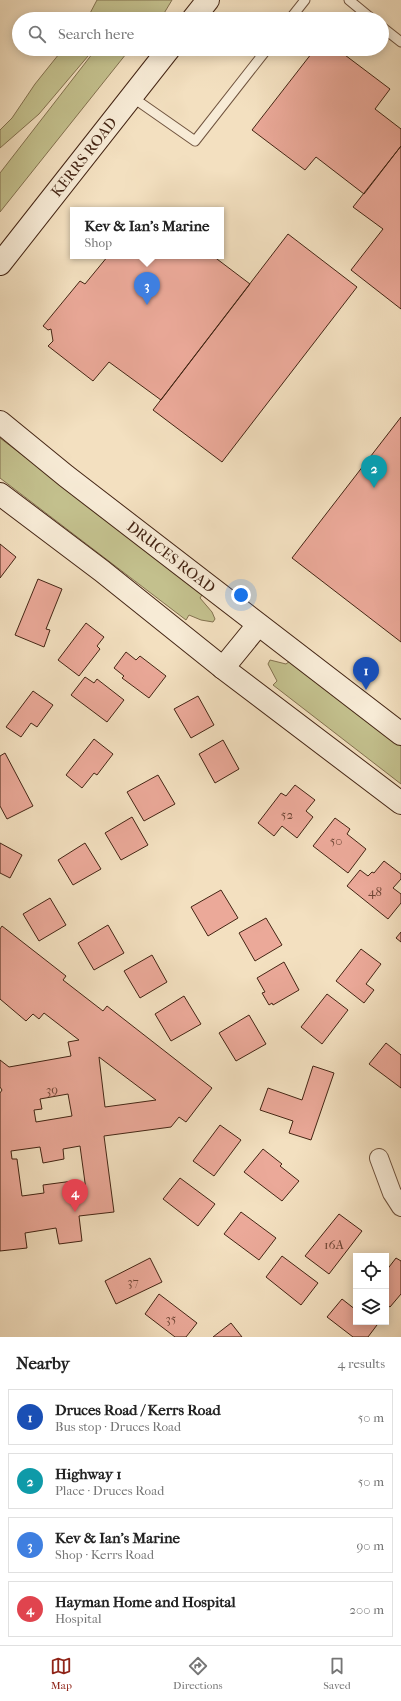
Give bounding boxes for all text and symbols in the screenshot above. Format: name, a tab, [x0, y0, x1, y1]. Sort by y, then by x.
search box	[12, 12, 389, 56]
icon: search	[26, 23, 48, 45]
text: Search here	[58, 25, 134, 43]
street label: KERRS ROAD	[47, 114, 121, 200]
popup	[70, 207, 224, 259]
text: Kev & Ian's Marine	[84, 217, 210, 235]
text: Shop	[84, 235, 112, 250]
pin: 3	[134, 272, 160, 305]
pin: 2	[361, 455, 387, 488]
street label: DRUCES ROAD	[123, 517, 219, 597]
your location	[231, 585, 251, 605]
pin: 1	[353, 657, 379, 690]
house number: 52	[281, 807, 293, 822]
house number: 50	[330, 833, 342, 848]
house number: 48	[368, 884, 382, 899]
house number: 39	[46, 1082, 58, 1097]
pin: 4	[62, 1179, 88, 1212]
house number: 16A	[324, 1237, 345, 1252]
map controls	[353, 1253, 389, 1325]
button: locate	[353, 1253, 389, 1289]
house number: 37	[127, 1274, 139, 1289]
button: layers	[353, 1289, 389, 1325]
house number: 35	[166, 1311, 177, 1326]
text: Nearby	[16, 1353, 70, 1373]
text: 4 results	[338, 1356, 385, 1371]
text: Druces Road / Kerrs Road	[55, 1401, 221, 1419]
text: 1	[28, 1410, 32, 1425]
text: 50 m	[358, 1410, 384, 1425]
text: Bus stop · Druces Road	[55, 1419, 181, 1434]
text: Highway 1	[55, 1465, 122, 1483]
text: 2	[27, 1474, 33, 1489]
text: 50 m	[358, 1474, 384, 1489]
text: Place · Druces Road	[55, 1483, 164, 1498]
text: Kev & Ian's Marine	[55, 1529, 180, 1547]
text: 3	[27, 1538, 33, 1553]
text: 90 m	[356, 1538, 384, 1553]
text: Shop · Kerrs Road	[55, 1547, 154, 1562]
text: Hayman Home and Hospital	[55, 1593, 236, 1611]
text: 4	[26, 1602, 34, 1617]
text: 200 m	[349, 1602, 384, 1617]
text: Hospital	[55, 1611, 102, 1626]
tab: Map	[50, 1655, 72, 1692]
tab: Directions	[173, 1655, 223, 1692]
tab: Saved	[323, 1655, 351, 1692]

